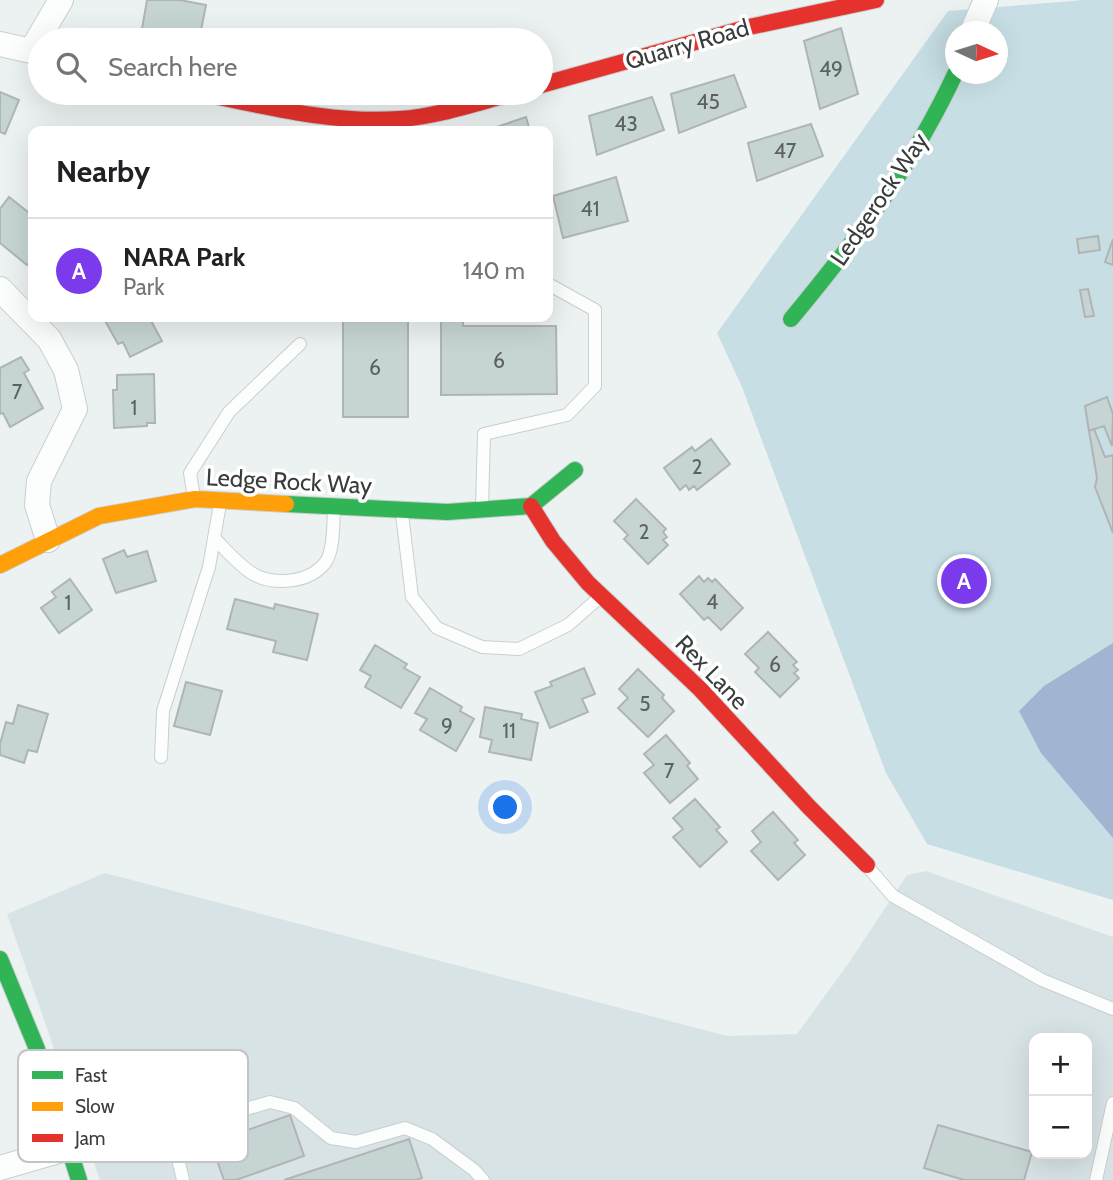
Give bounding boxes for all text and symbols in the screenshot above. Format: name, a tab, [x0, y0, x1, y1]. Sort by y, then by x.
street label: Quarry Road	[622, 13, 752, 75]
north arrow	[945, 21, 1008, 84]
search box	[28, 28, 553, 105]
icon: search	[52, 48, 90, 86]
text: Search here	[108, 51, 237, 83]
house number: 49	[819, 56, 843, 81]
house number: 45	[696, 89, 720, 114]
house number: 43	[614, 111, 638, 136]
street label: Ledgerock Way	[824, 127, 934, 271]
house number: 47	[774, 138, 797, 163]
text: Nearby	[56, 153, 150, 190]
house number: 41	[581, 196, 599, 221]
text: NARA Park	[123, 241, 245, 273]
text: A	[72, 257, 86, 285]
text: 140 m	[463, 257, 525, 285]
text: Park	[123, 273, 164, 301]
house number: 6	[493, 348, 505, 373]
house number: 6	[369, 355, 381, 380]
house number: 7	[12, 379, 23, 404]
house number: 1	[131, 395, 137, 420]
house number: 2	[691, 454, 703, 479]
street label: Ledge Rock Way	[205, 462, 373, 500]
house number: 2	[638, 519, 650, 544]
pin: A	[941, 555, 987, 607]
house number: 4	[706, 589, 718, 614]
house number: 1	[65, 590, 71, 615]
street label: Rex Lane	[670, 629, 754, 715]
house number: 6	[769, 652, 781, 677]
house number: 5	[639, 691, 651, 716]
house number: 9	[441, 713, 453, 738]
house number: 11	[502, 718, 516, 743]
house number: 7	[664, 758, 675, 783]
your location	[488, 790, 522, 824]
map controls	[1029, 1033, 1092, 1159]
button: +	[1029, 1033, 1092, 1096]
legend	[18, 1050, 248, 1162]
text: Fast	[75, 1064, 108, 1087]
text: Slow	[75, 1095, 115, 1118]
button: −	[1029, 1096, 1092, 1159]
text: Jam	[74, 1127, 105, 1150]

